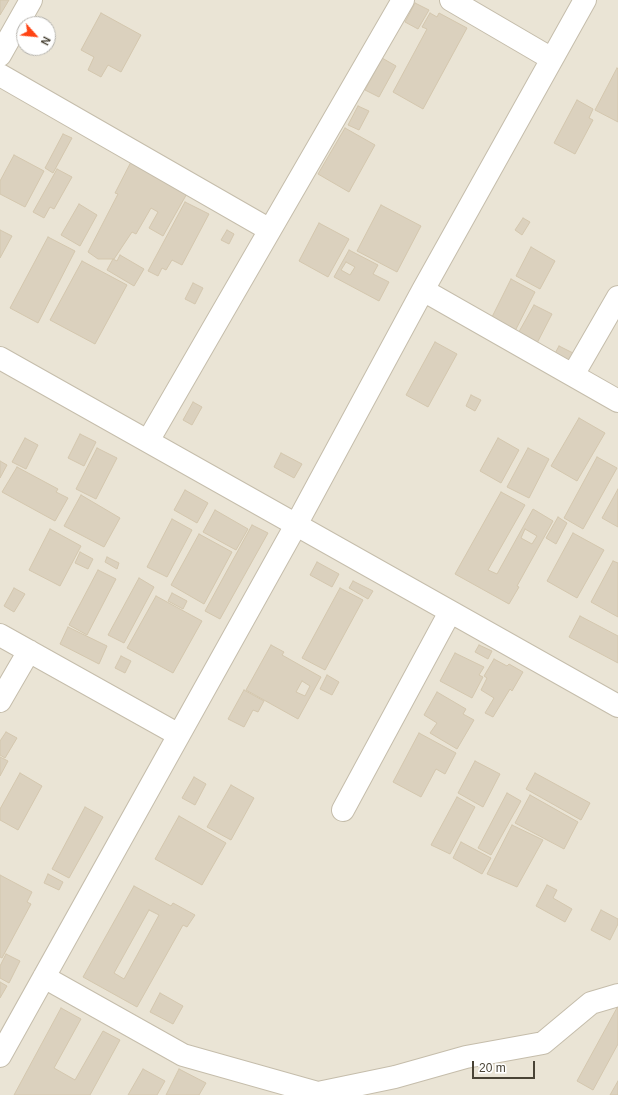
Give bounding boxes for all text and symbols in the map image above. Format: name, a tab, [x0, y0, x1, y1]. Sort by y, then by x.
north arrow	[16, 16, 56, 56]
text: N	[39, 35, 53, 47]
scale bar	[474, 1053, 537, 1079]
text: 20 m	[479, 1061, 506, 1075]

